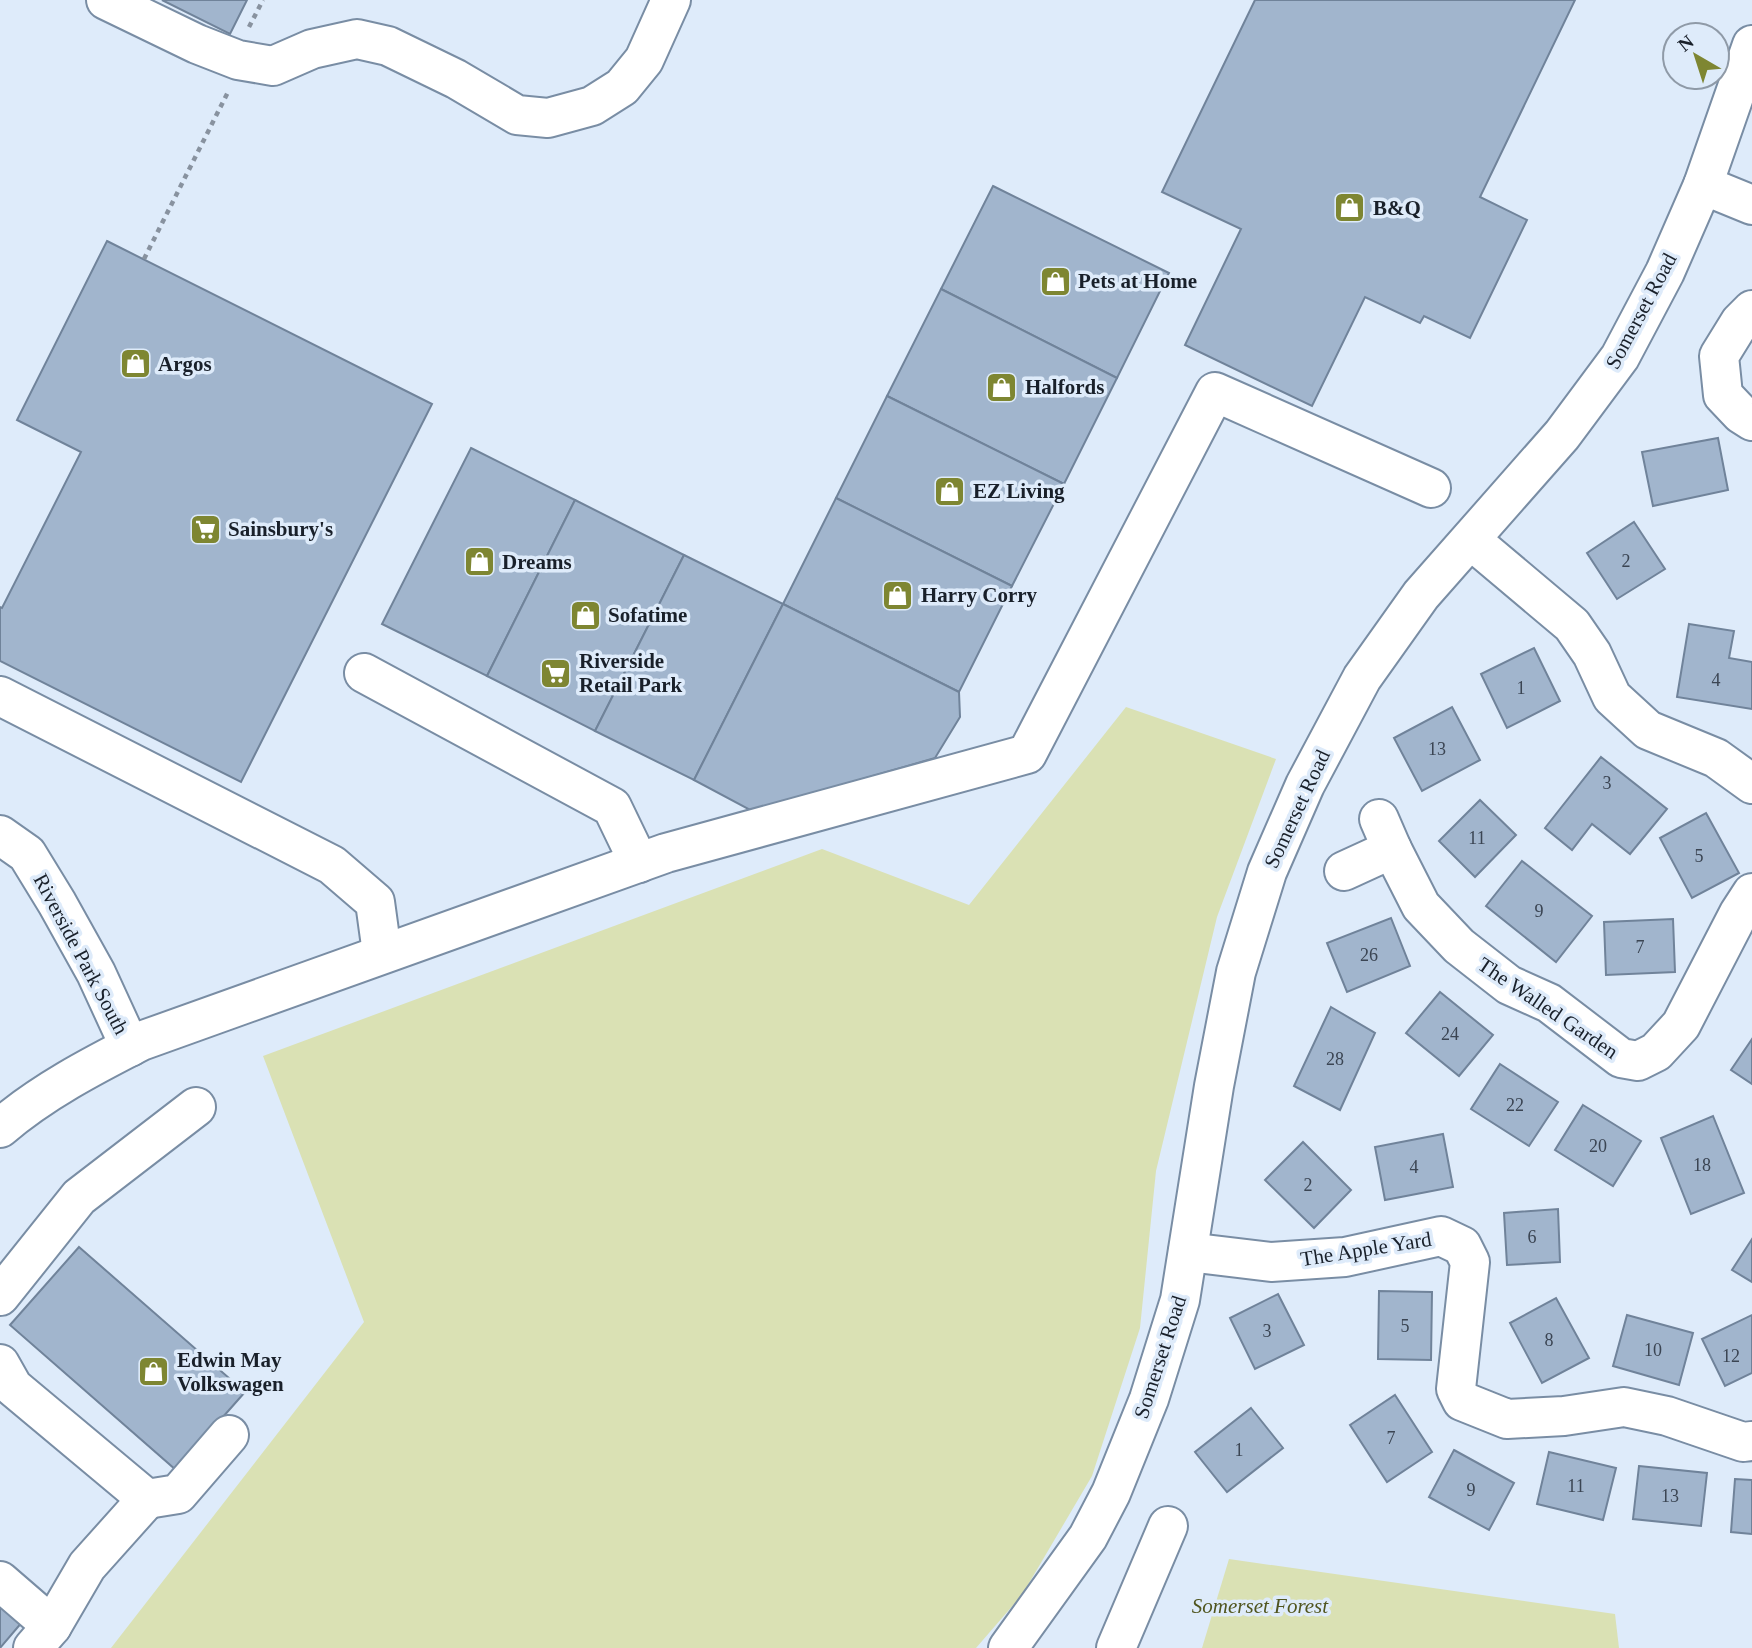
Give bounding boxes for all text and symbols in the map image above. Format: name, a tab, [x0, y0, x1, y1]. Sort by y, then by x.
north arrow	[1661, 21, 1731, 91]
text: N	[1674, 31, 1698, 56]
shop icon: B&Q	[1333, 191, 1367, 225]
place label: B&Q	[1373, 196, 1421, 220]
street label: Somerset Road	[1600, 249, 1682, 373]
shop icon: Pets at Home	[1038, 264, 1072, 298]
place label: Pets at Home	[1078, 269, 1197, 293]
shop icon: Argos	[118, 347, 152, 381]
place label: Argos	[158, 352, 212, 376]
shop icon: Halfords	[985, 370, 1019, 404]
place label: Halfords	[1025, 375, 1104, 399]
shop icon: EZ Living	[933, 474, 967, 508]
place label: EZ Living	[973, 479, 1065, 503]
supermarket icon: Sainsbury's	[188, 512, 222, 546]
place label: Sainsbury's	[228, 517, 333, 541]
shop icon: Dreams	[462, 545, 496, 579]
place label: Dreams	[502, 550, 572, 574]
house number: 2	[1622, 551, 1631, 571]
shop icon: Harry Corry	[881, 578, 915, 612]
place label: Harry Corry	[921, 583, 1038, 607]
shop icon: Sofatime	[568, 598, 602, 632]
place label: Sofatime	[608, 603, 687, 627]
place label: Riverside Retail Park	[579, 649, 683, 697]
supermarket icon: Riverside Retail Park	[539, 656, 573, 690]
house number: 4	[1712, 670, 1721, 690]
house number: 1	[1517, 678, 1526, 698]
house number: 13	[1428, 739, 1446, 759]
street label: Somerset Road	[1259, 746, 1335, 872]
house number: 3	[1603, 773, 1612, 793]
house number: 11	[1468, 828, 1486, 848]
house number: 5	[1695, 846, 1704, 866]
street label: Riverside Park South	[29, 870, 134, 1039]
house number: 9	[1535, 901, 1544, 921]
house number: 7	[1636, 937, 1645, 957]
house number: 26	[1360, 945, 1378, 965]
street label: The Walled Garden	[1474, 952, 1623, 1064]
house number: 24	[1441, 1024, 1459, 1044]
house number: 28	[1326, 1049, 1344, 1069]
house number: 22	[1506, 1095, 1524, 1115]
house number: 20	[1589, 1136, 1607, 1156]
house number: 18	[1693, 1155, 1711, 1175]
house number: 4	[1410, 1157, 1419, 1177]
house number: 2	[1304, 1175, 1313, 1195]
street label: The Apple Yard	[1299, 1227, 1434, 1271]
house number: 6	[1528, 1227, 1537, 1247]
street label: Somerset Road	[1129, 1292, 1191, 1421]
house number: 5	[1401, 1316, 1410, 1336]
house number: 3	[1263, 1321, 1272, 1341]
house number: 8	[1545, 1330, 1554, 1350]
house number: 10	[1644, 1340, 1662, 1360]
house number: 12	[1722, 1346, 1740, 1366]
place label: Edwin May Volkswagen	[177, 1348, 284, 1396]
shop icon: Edwin May Volkswagen	[137, 1355, 171, 1389]
house number: 7	[1387, 1428, 1396, 1448]
house number: 1	[1235, 1440, 1244, 1460]
house number: 11	[1567, 1476, 1585, 1496]
house number: 9	[1467, 1480, 1476, 1500]
house number: 13	[1661, 1486, 1679, 1506]
park label: Somerset Forest	[1192, 1594, 1329, 1618]

